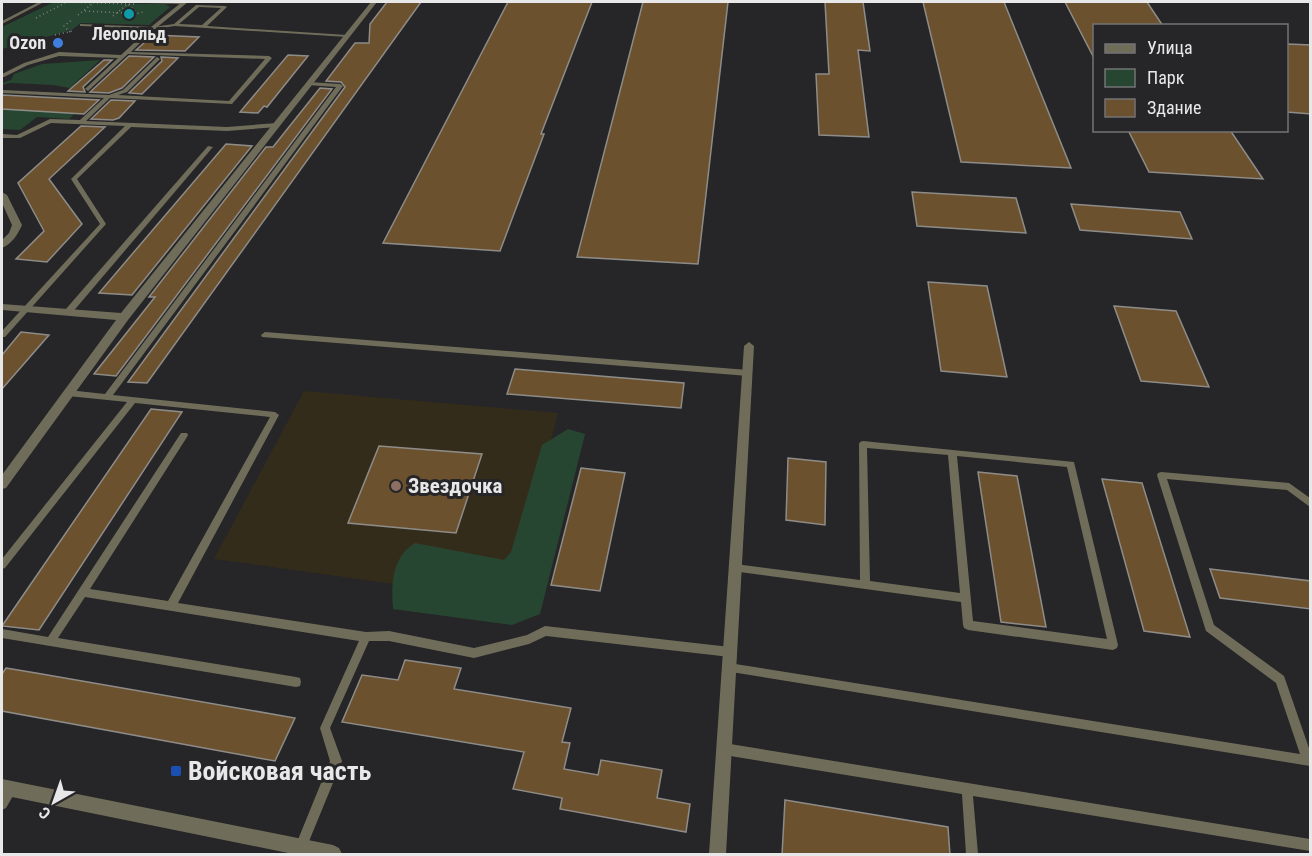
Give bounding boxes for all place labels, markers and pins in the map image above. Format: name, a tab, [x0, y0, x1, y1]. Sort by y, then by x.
marker: Леопольд	[122, 7, 136, 21]
place label: Леопольд	[92, 23, 166, 44]
place label: Ozon	[9, 32, 46, 53]
marker: Ozon	[51, 36, 65, 50]
place label: Звездочка	[408, 474, 503, 498]
marker: Звездочка	[389, 479, 403, 493]
place label: Войсковая часть	[188, 756, 372, 786]
marker: Войсковая часть	[169, 764, 183, 778]

